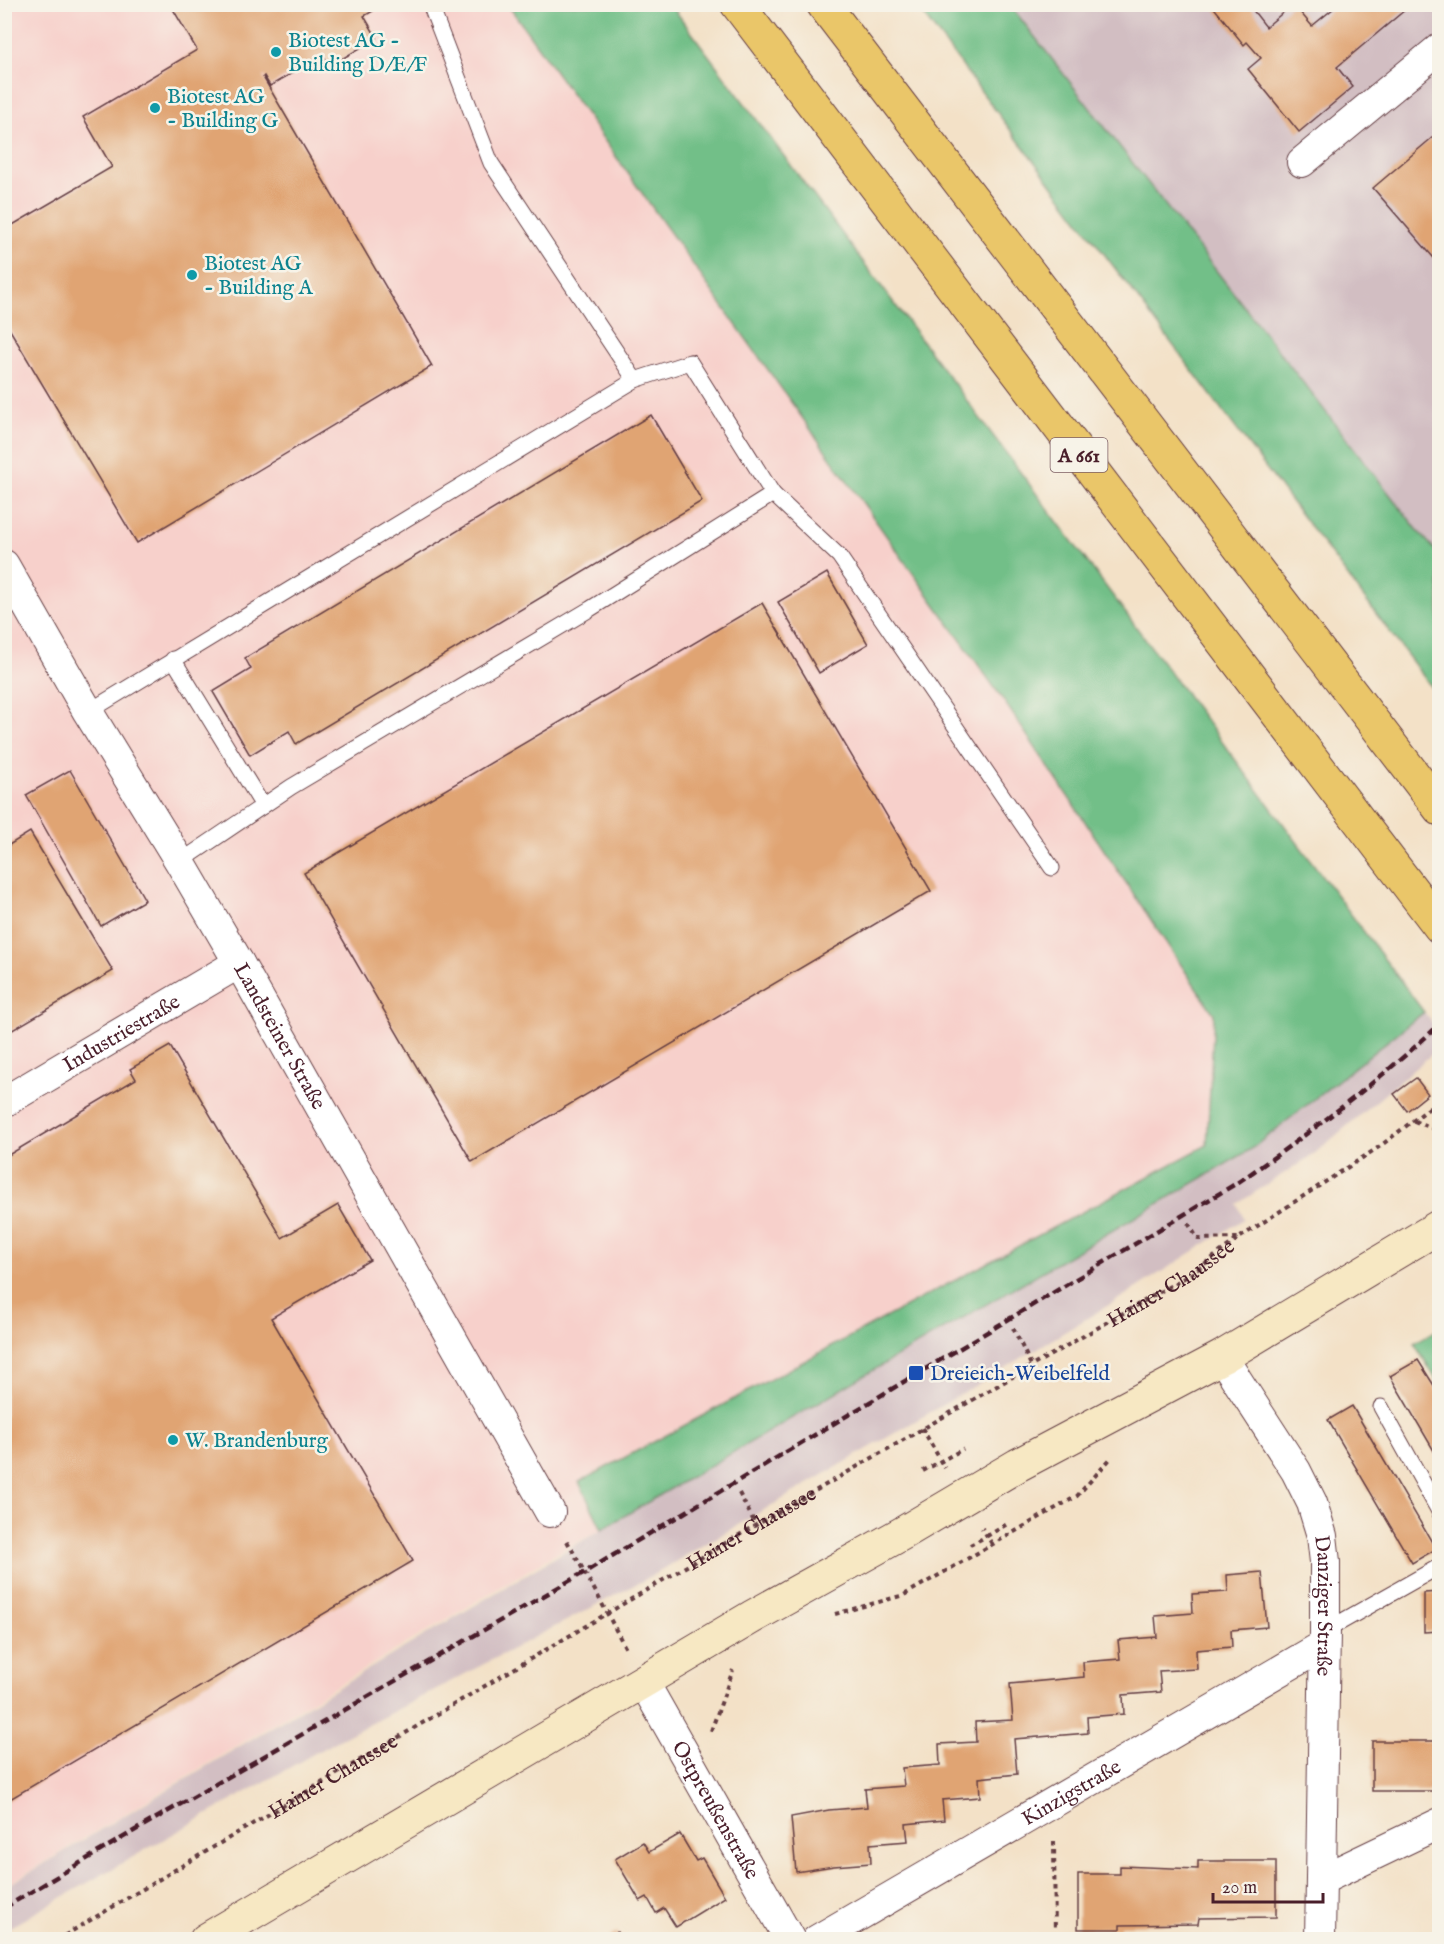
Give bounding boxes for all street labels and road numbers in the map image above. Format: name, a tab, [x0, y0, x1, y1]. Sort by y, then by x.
road number: A 661	[1050, 438, 1108, 472]
street label: Landsteiner Straße	[227, 958, 331, 1115]
street label: Industriestraße	[58, 989, 186, 1079]
street label: Hainer Chaussee	[1103, 1234, 1241, 1335]
street label: Hainer Chaussee	[682, 1481, 822, 1578]
street label: Danziger Straße	[1307, 1534, 1337, 1677]
street label: Hainer Chaussee	[264, 1728, 404, 1826]
street label: Ostpreußenstraße	[665, 1736, 765, 1885]
street label: Kinzigstraße	[1017, 1754, 1127, 1833]

